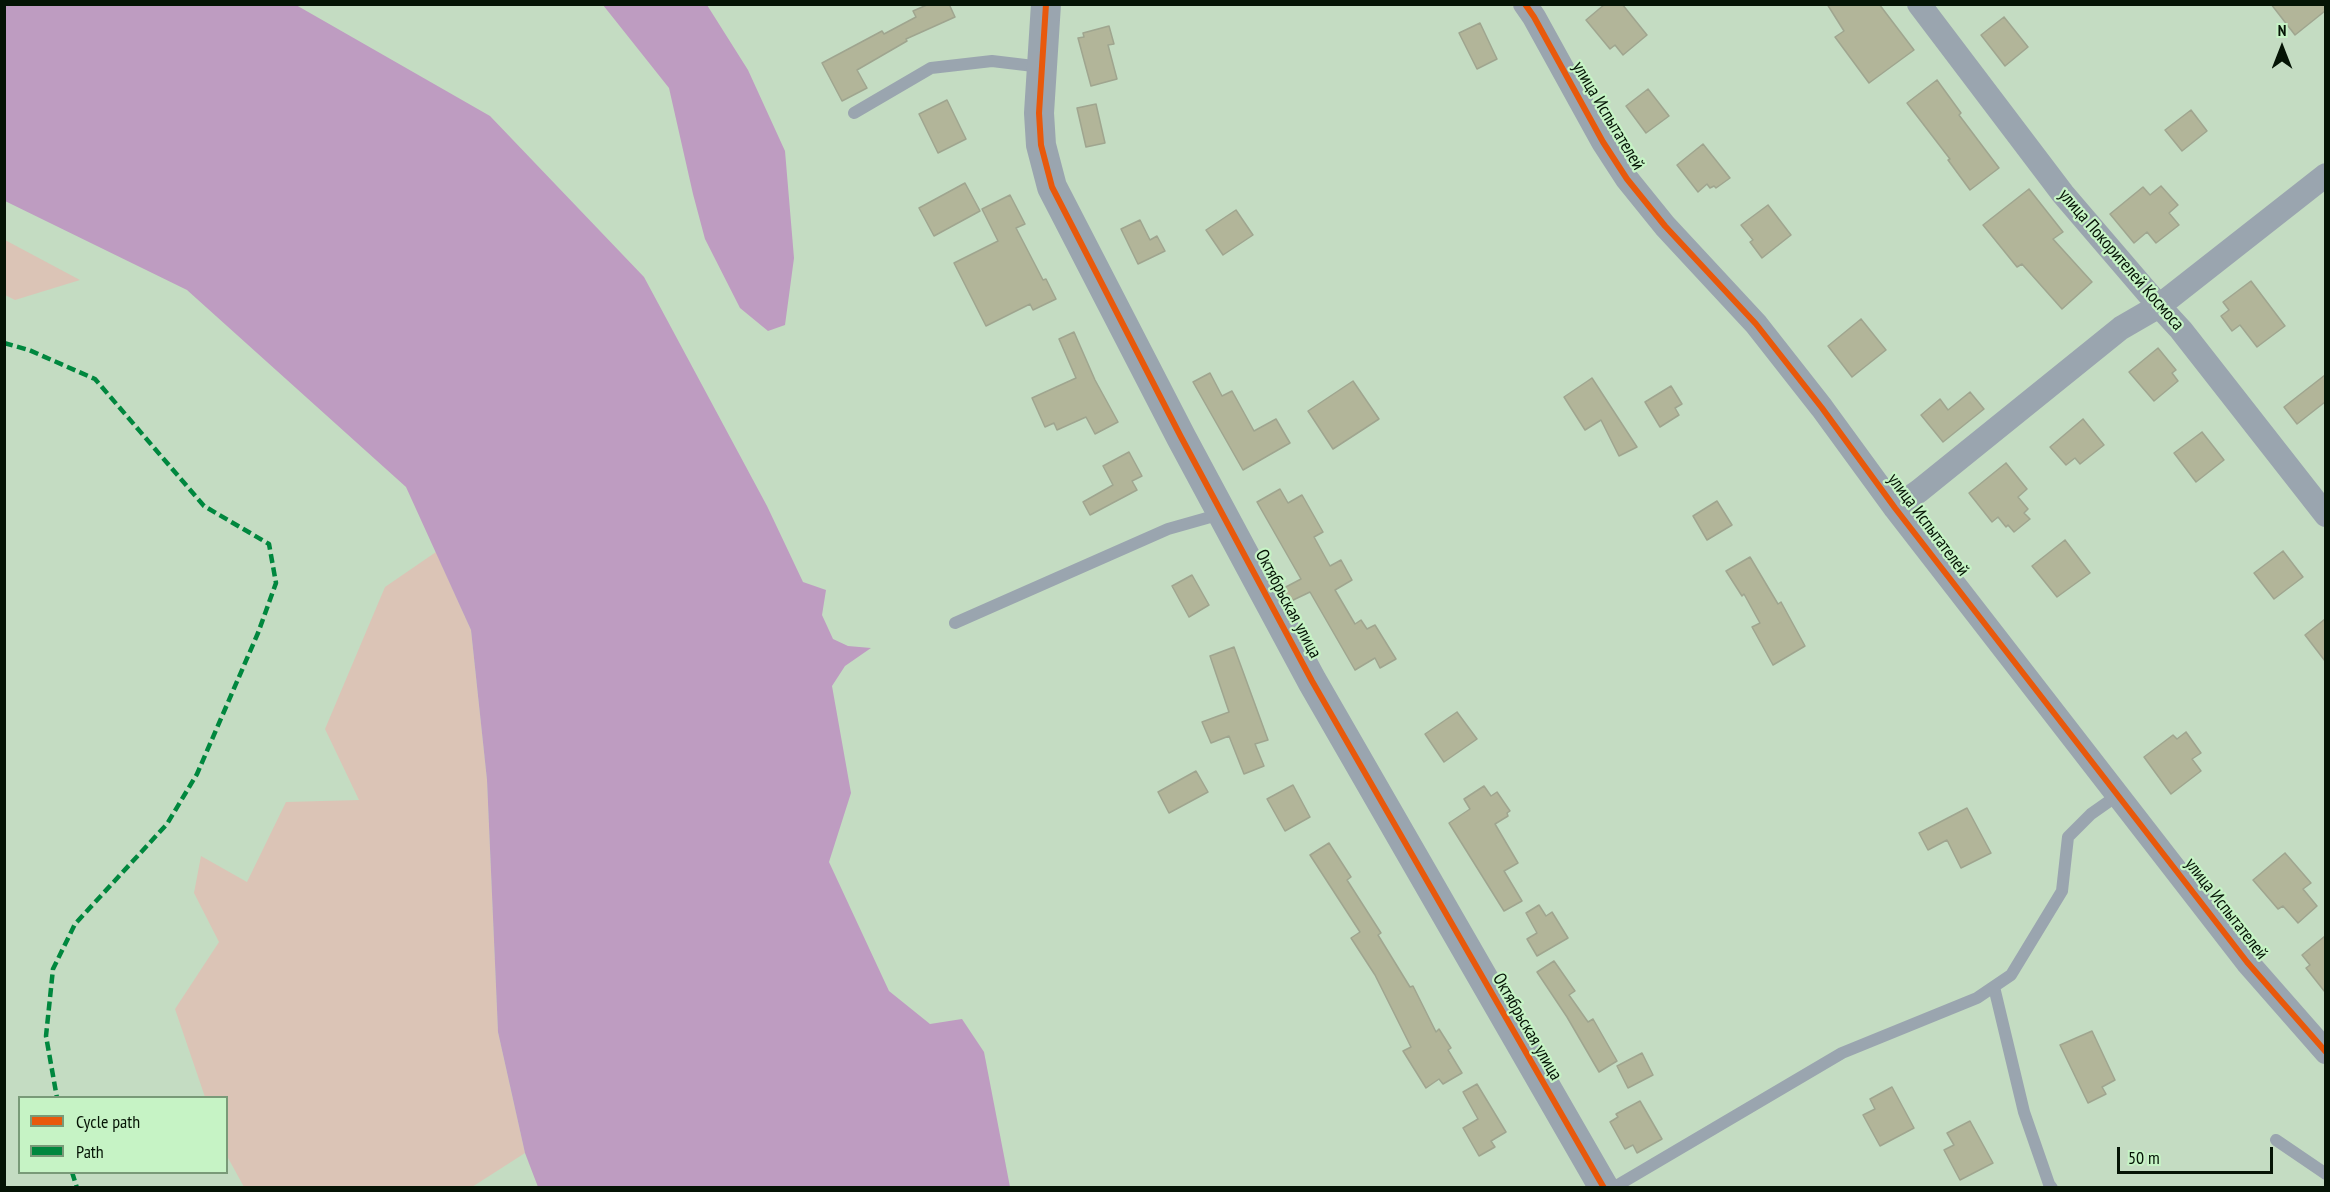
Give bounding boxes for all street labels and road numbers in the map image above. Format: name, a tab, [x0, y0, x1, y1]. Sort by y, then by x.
street label: улица Испытателей	[1567, 58, 1649, 174]
street label: улица Покорителей Космоса	[2054, 185, 2188, 335]
street label: улица Испытателей	[1882, 470, 1974, 580]
street label: Октябрьская улица	[1250, 546, 1326, 662]
street label: улица Испытателей	[2180, 854, 2272, 964]
street label: Октябрьская улица	[1488, 970, 1566, 1084]

